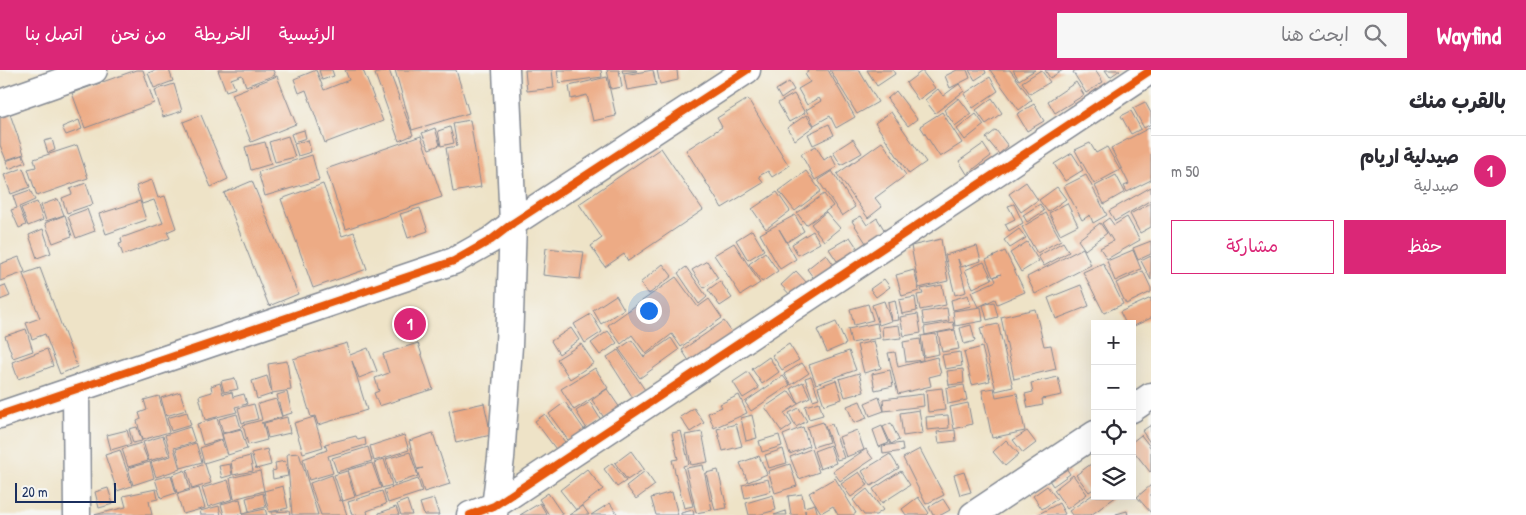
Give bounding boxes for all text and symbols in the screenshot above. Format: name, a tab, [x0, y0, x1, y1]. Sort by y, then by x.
search box	[1057, 13, 1407, 58]
text: Wayfind	[1437, 19, 1501, 51]
text: اتصل بنا	[25, 21, 83, 46]
text: من نحن	[111, 21, 167, 46]
text: الخريطة	[195, 21, 251, 46]
text: الرئيسية	[279, 21, 335, 46]
text: ابحث هنا	[1281, 21, 1349, 47]
icon: search	[1361, 21, 1389, 49]
text: بالقرب منك	[1409, 86, 1506, 115]
text: صيدلية اريام	[1360, 143, 1459, 169]
text: 50 m	[1171, 160, 1200, 182]
text: 1	[1487, 160, 1493, 182]
text: صيدلية	[1414, 174, 1459, 196]
button: مشاركة	[1171, 220, 1334, 274]
button: حفظ	[1344, 220, 1506, 274]
your location	[636, 298, 662, 324]
pin: 1	[394, 305, 426, 343]
map controls	[1091, 320, 1136, 500]
button: +	[1091, 320, 1136, 365]
button: −	[1091, 365, 1136, 410]
button: locate	[1091, 410, 1136, 455]
button: layers	[1091, 455, 1136, 500]
scale bar	[15, 480, 116, 503]
text: 20 m	[22, 482, 48, 501]

